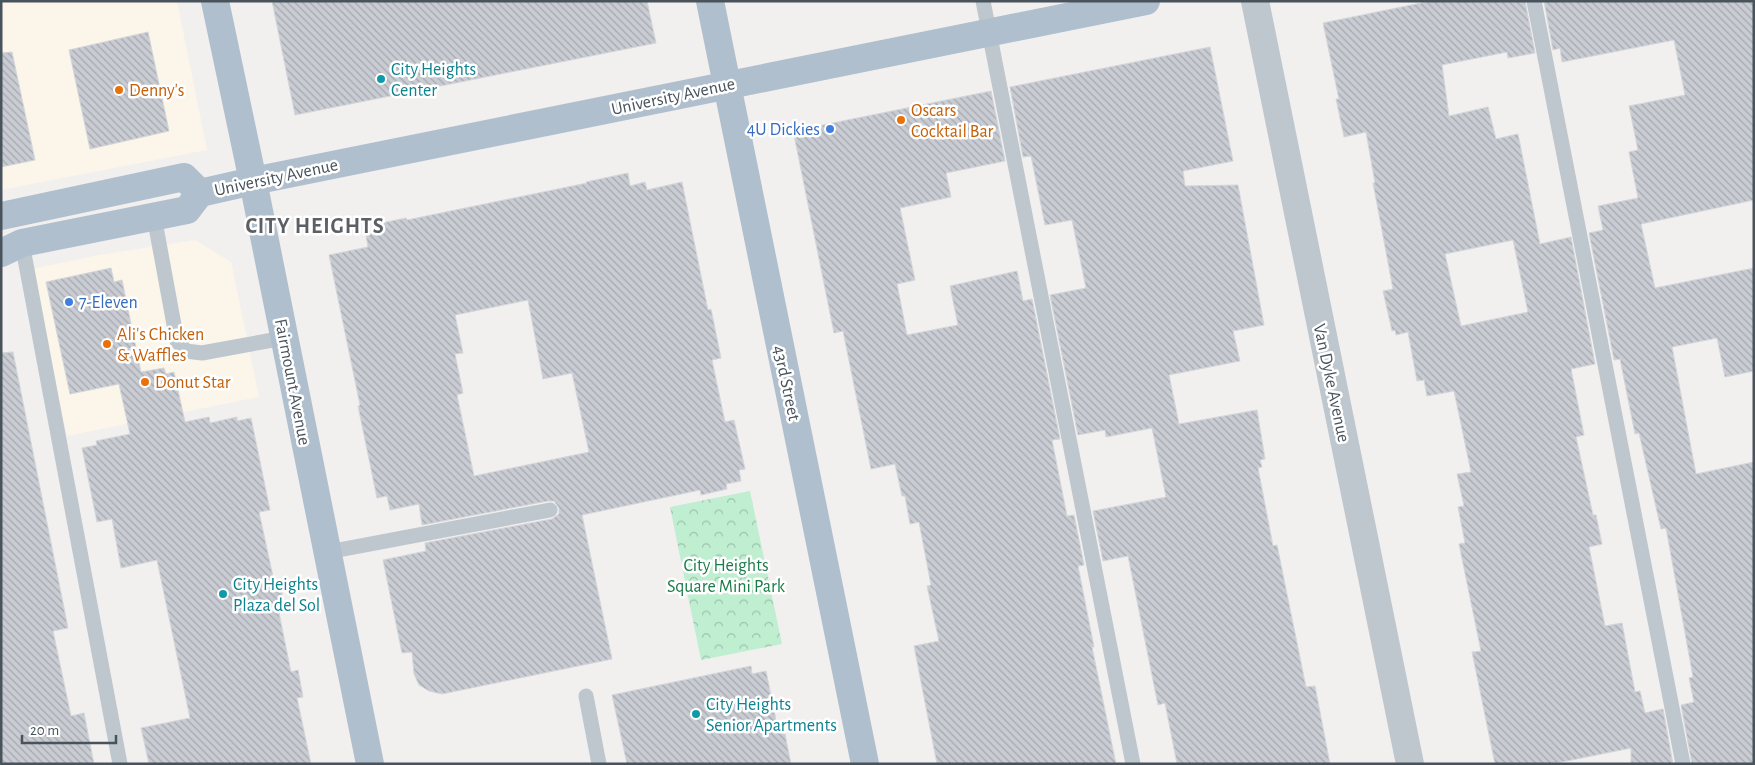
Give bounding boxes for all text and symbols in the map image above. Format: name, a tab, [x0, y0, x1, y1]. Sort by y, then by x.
place label: City Heights Center	[391, 61, 476, 100]
marker: City Heights Center	[375, 73, 387, 85]
street label: University Avenue	[610, 75, 737, 119]
place label: Denny's	[129, 82, 184, 100]
marker: Denny's	[113, 84, 125, 96]
place label: Oscars Cocktail Bar	[911, 102, 994, 141]
marker: Oscars Cocktail Bar	[895, 114, 907, 126]
place label: 4U Dickies	[747, 121, 820, 139]
marker: 4U Dickies	[824, 123, 836, 135]
street label: University Avenue	[213, 156, 340, 200]
district label: CITY HEIGHTS	[245, 215, 385, 237]
place label: 7-Eleven	[79, 294, 138, 312]
marker: 7-Eleven	[63, 296, 75, 308]
street label: Fairmount Avenue	[271, 317, 313, 447]
street label: Van Dyke Avenue	[1310, 322, 1352, 444]
place label: Ali's Chicken & Waffles	[117, 326, 204, 365]
marker: Ali's Chicken & Waffles	[101, 338, 113, 350]
street label: 43rd Street	[769, 344, 803, 423]
place label: Donut Star	[155, 374, 231, 392]
marker: Donut Star	[139, 376, 151, 388]
park label: City Heights Square Mini Park	[667, 557, 786, 596]
place label: City Heights Plaza del Sol	[233, 576, 320, 615]
marker: City Heights Plaza del Sol	[217, 588, 229, 600]
place label: City Heights Senior Apartments	[706, 696, 837, 735]
marker: City Heights Senior Apartments	[690, 708, 702, 720]
scale bar	[22, 712, 116, 744]
text: 20 m	[30, 723, 59, 738]

